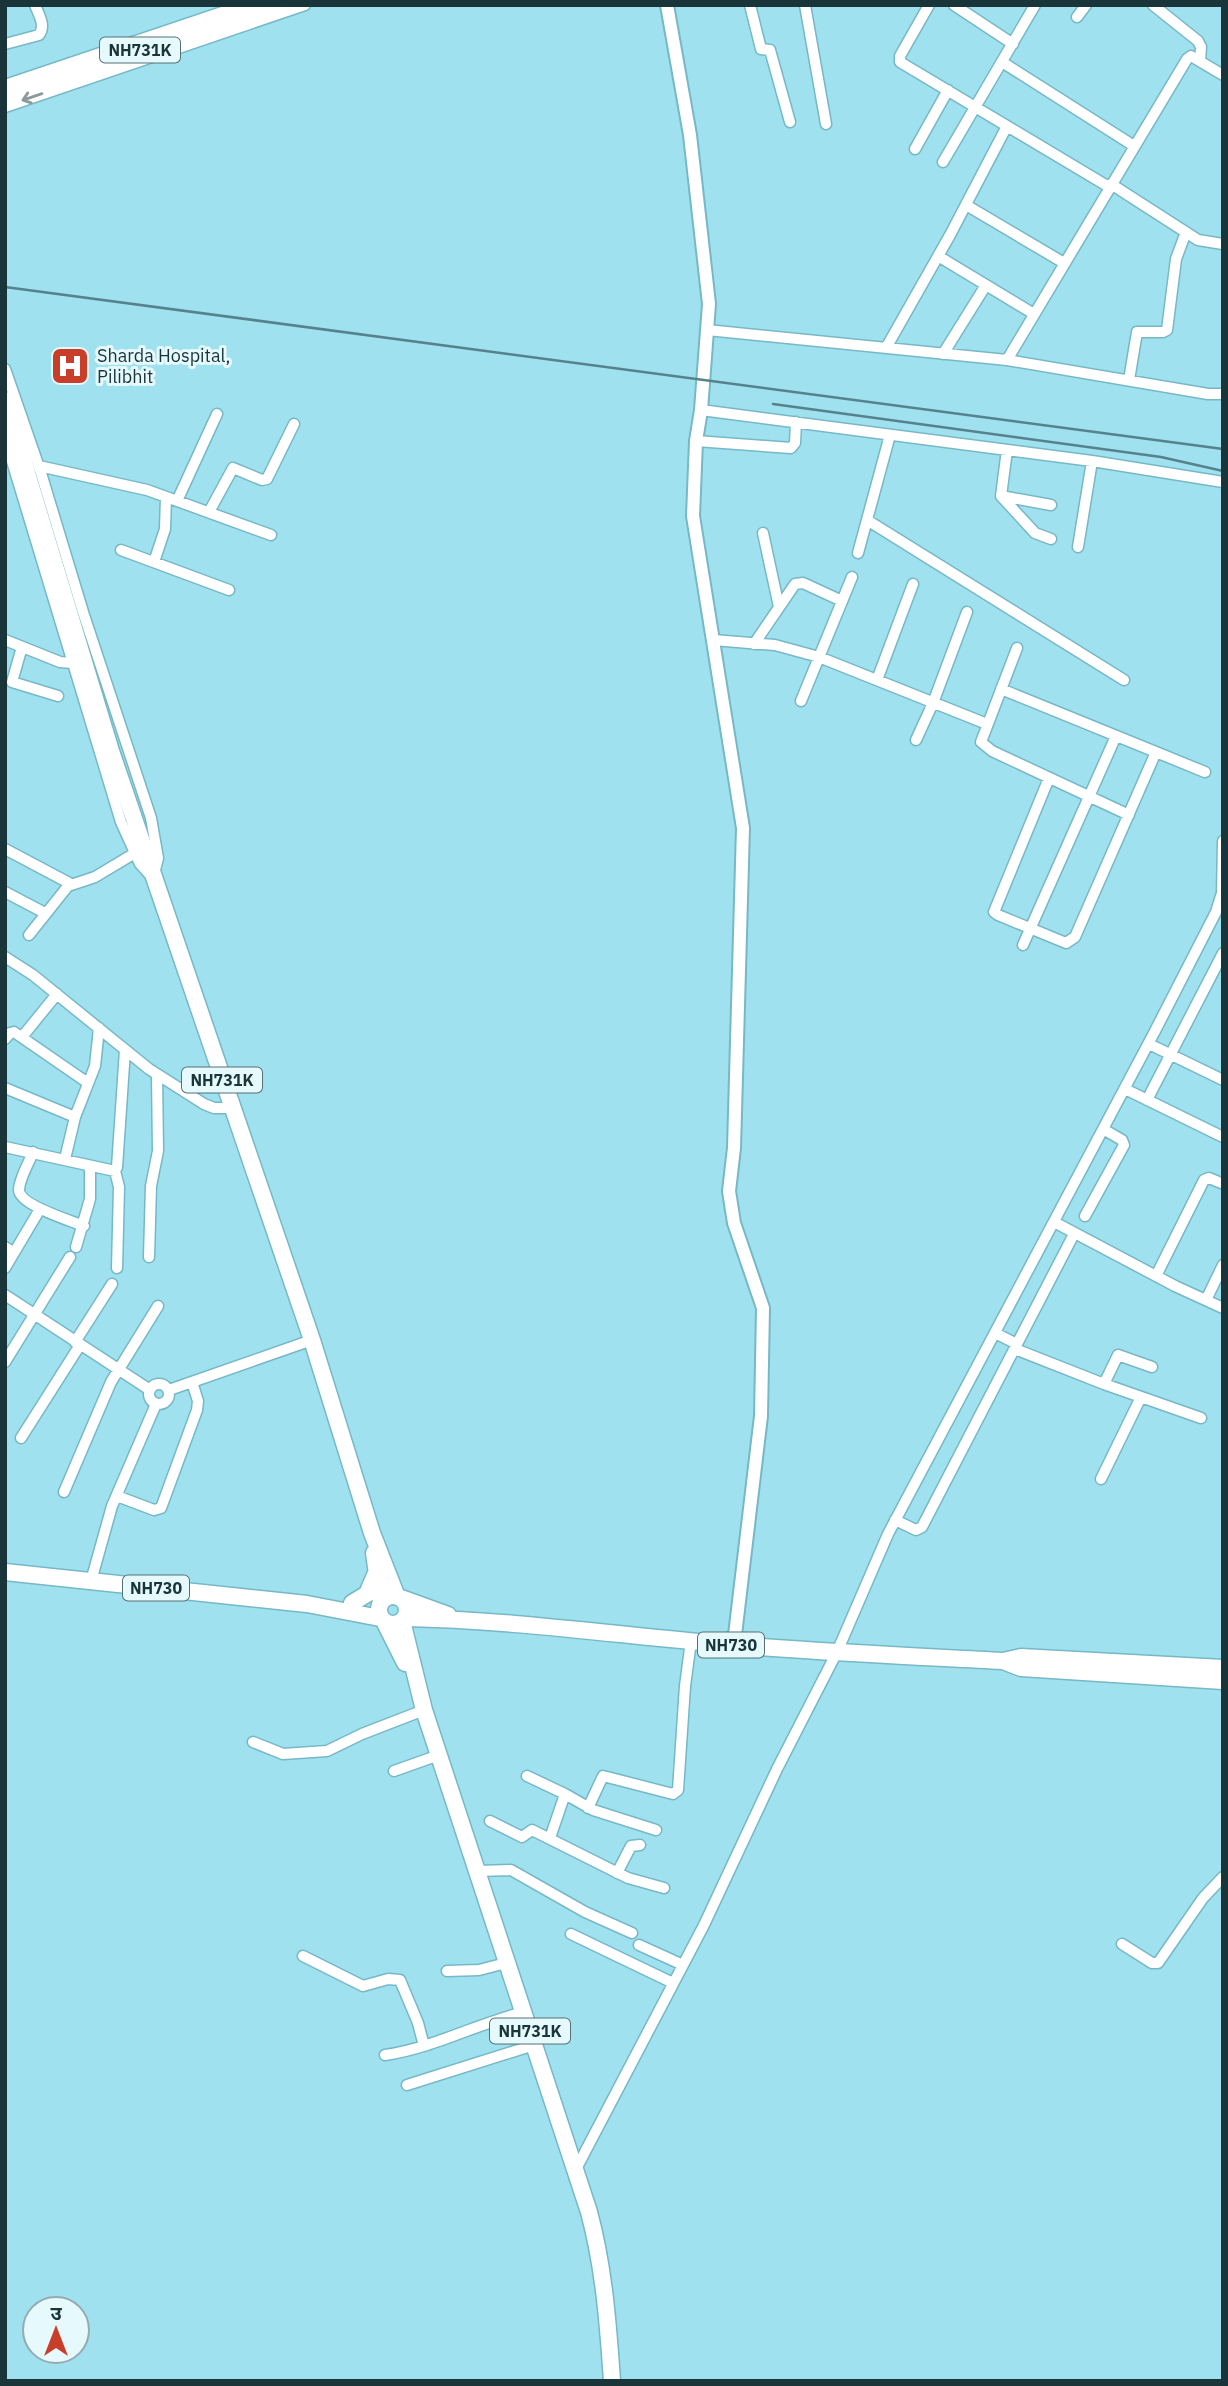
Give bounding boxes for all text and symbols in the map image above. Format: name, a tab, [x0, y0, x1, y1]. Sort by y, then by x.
road number: NH731K	[100, 38, 180, 62]
one-way arrow	[21, 92, 43, 104]
place label: Sharda Hospital, Pilibhit	[97, 344, 231, 388]
hospital icon: Sharda Hospital, Pilibhit	[49, 345, 91, 387]
road number: NH731K	[182, 1068, 262, 1092]
road number: NH730	[123, 1576, 189, 1600]
road number: NH730	[698, 1632, 764, 1658]
road number: NH731K	[490, 2019, 570, 2044]
north arrow	[21, 2295, 91, 2365]
text: उ	[50, 2301, 62, 2325]

